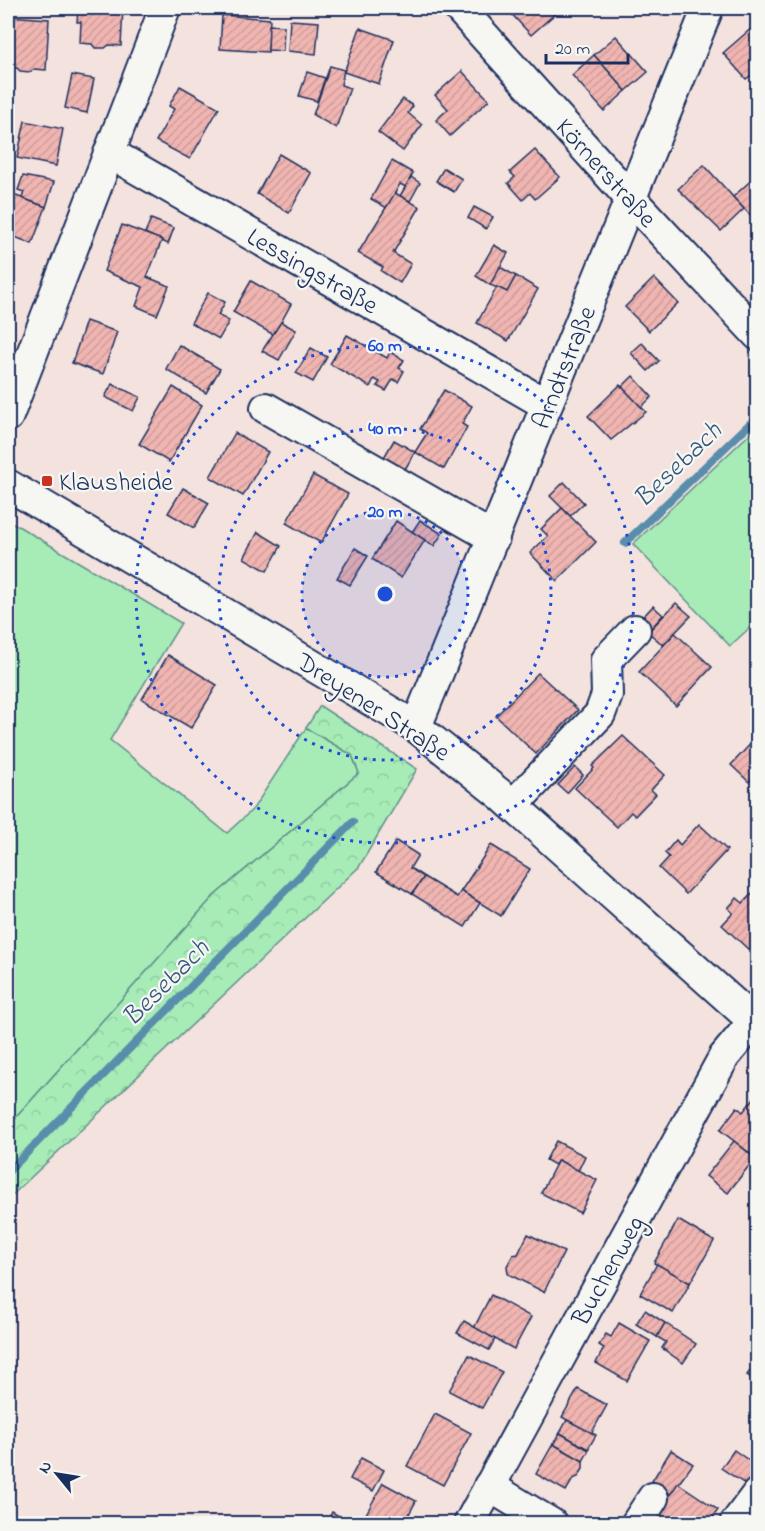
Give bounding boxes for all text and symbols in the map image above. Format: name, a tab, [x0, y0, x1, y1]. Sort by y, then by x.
scale bar	[546, 27, 628, 65]
text: 20 m	[555, 37, 590, 63]
street label: Körnerstraße	[545, 111, 665, 238]
street label: Lessingstraße	[239, 220, 385, 326]
street label: Arndtstraße	[524, 301, 608, 435]
text: 60 m	[368, 334, 402, 360]
water label: Besebach	[626, 413, 733, 518]
text: 40 m	[368, 417, 402, 443]
place label: Klausheide	[59, 465, 173, 503]
marker: Klausheide	[40, 474, 54, 488]
text: 20 m	[366, 500, 403, 526]
centre of rings	[375, 584, 395, 604]
street label: Dreyener Straße	[287, 644, 457, 773]
water label: Besebach	[114, 930, 220, 1036]
street label: Buchenweg	[563, 1209, 656, 1334]
north arrow	[27, 1444, 87, 1504]
text: N	[33, 1457, 59, 1478]

